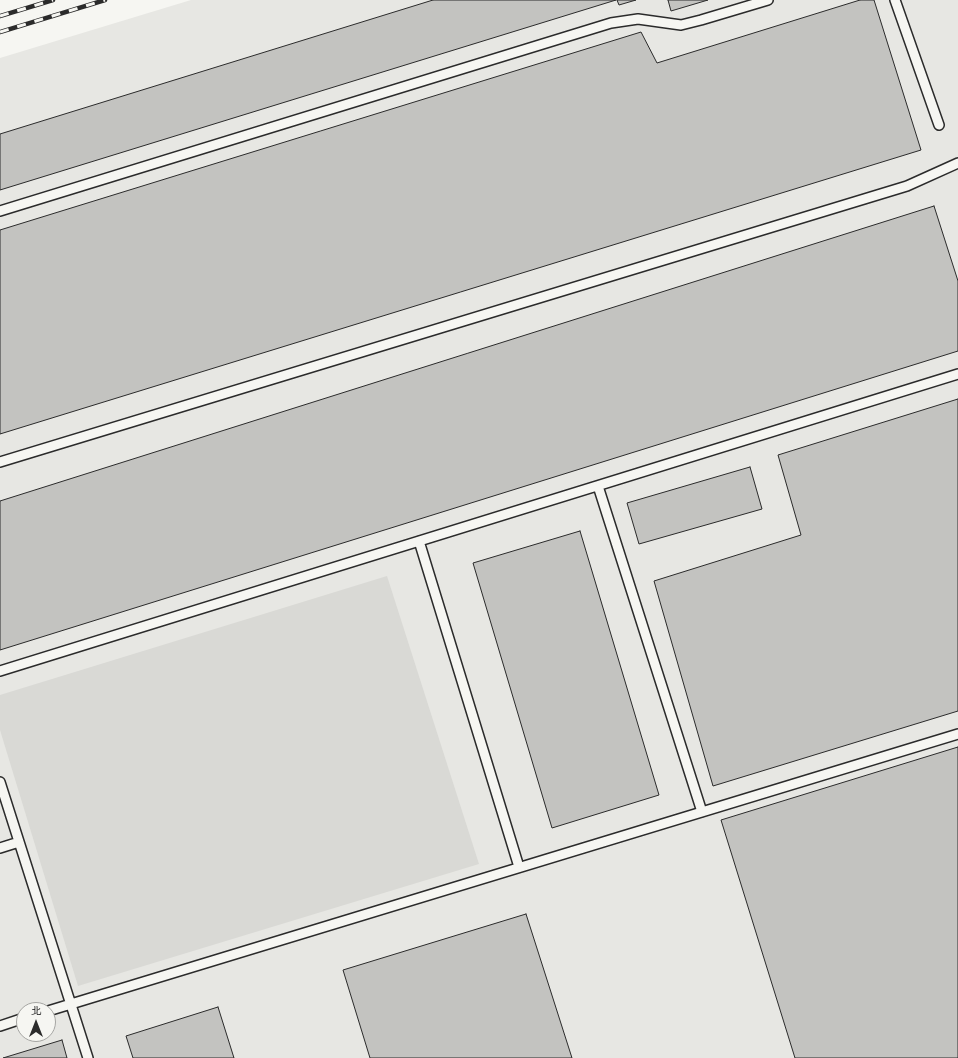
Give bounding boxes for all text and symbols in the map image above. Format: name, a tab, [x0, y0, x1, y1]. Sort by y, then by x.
north arrow	[16, 1002, 56, 1042]
text: 北	[31, 1003, 42, 1018]

